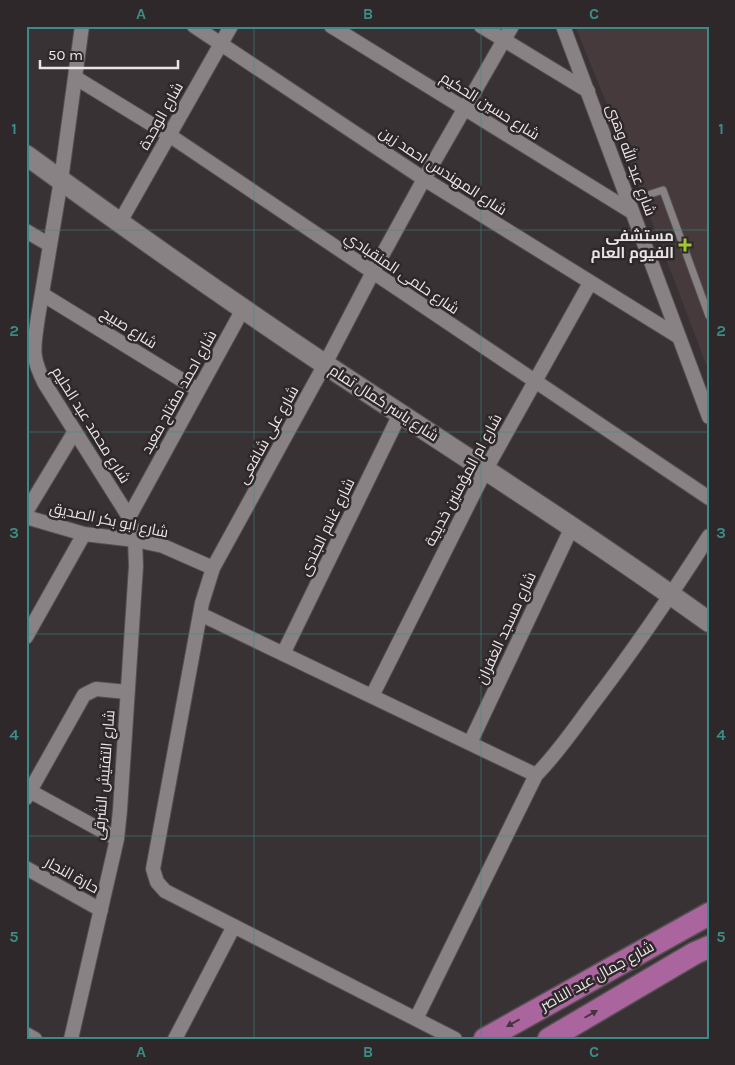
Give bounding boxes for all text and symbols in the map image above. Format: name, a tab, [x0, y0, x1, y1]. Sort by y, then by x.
text: A	[136, 4, 146, 23]
text: B	[363, 4, 373, 23]
text: C	[589, 4, 599, 23]
scale bar	[40, 38, 178, 70]
text: 50 m	[48, 46, 83, 64]
street label: شارع حسين الحكيم	[436, 68, 543, 145]
street label: شارع الوحدة	[135, 79, 189, 154]
street label: شارع عبد الله وهبى	[601, 101, 661, 219]
text: 1	[11, 119, 17, 138]
text: 1	[718, 119, 724, 138]
street label: شارع المهندس احمد زين	[375, 123, 510, 221]
place label: مستشفى الفيوم العام	[591, 227, 674, 263]
street label: شارع حلمى المنقبادي	[340, 228, 463, 320]
marker: مستشفى الفيوم العام	[678, 238, 692, 252]
street label: شارع صبيح	[96, 304, 161, 354]
text: 2	[9, 321, 19, 340]
text: 2	[716, 321, 726, 340]
street label: شارع احمد مفتاح معبد	[138, 327, 222, 458]
street label: شارع ياسر كمال تمام	[325, 361, 442, 447]
street label: شارع محمد عبد الحليم	[46, 363, 134, 488]
street label: شارع على شافعى	[234, 383, 304, 488]
street label: شارع ام المؤمنين خديجة	[421, 411, 507, 550]
street label: شارع غانم الجندى	[296, 475, 360, 580]
street label: شارع ابو بكر الصديق	[47, 499, 170, 543]
text: 3	[9, 523, 19, 542]
text: 3	[716, 523, 726, 542]
street label: شارع مسجد الغفران	[472, 569, 542, 688]
street label: شارع التفتيش الشرقى	[89, 709, 121, 841]
text: 4	[9, 725, 19, 744]
text: 4	[716, 725, 726, 744]
street label: حارة النجار	[41, 852, 102, 897]
text: 5	[9, 927, 19, 946]
text: 5	[716, 927, 726, 946]
street label: شارع جمال عبد الناصر	[536, 937, 658, 1017]
one-way arrow	[583, 1010, 598, 1018]
one-way arrow	[506, 1019, 521, 1027]
text: A	[136, 1042, 146, 1061]
text: B	[363, 1042, 373, 1061]
text: C	[589, 1042, 599, 1061]

